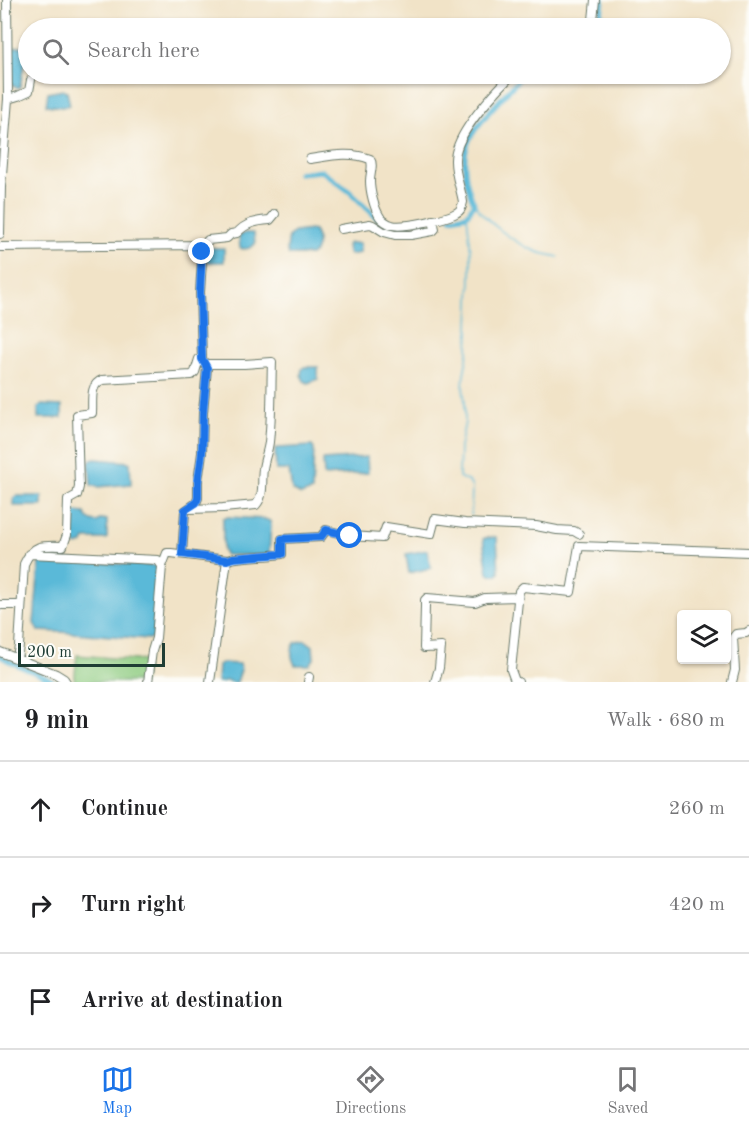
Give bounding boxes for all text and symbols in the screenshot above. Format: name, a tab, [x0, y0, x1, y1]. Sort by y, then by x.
search box	[18, 18, 731, 84]
icon: search	[39, 35, 72, 68]
text: Search here	[87, 40, 200, 62]
route end	[188, 238, 214, 264]
route start	[336, 522, 362, 548]
map controls	[677, 610, 731, 664]
button: layers	[677, 610, 731, 664]
scale bar	[18, 640, 165, 668]
text: 200 m	[27, 645, 72, 661]
text: 9 min	[24, 708, 89, 734]
text: Walk · 680 m	[606, 711, 725, 731]
icon: ahead	[24, 793, 57, 826]
text: Continue	[81, 798, 168, 820]
text: 260 m	[669, 799, 725, 819]
icon: right	[24, 889, 57, 922]
text: Turn right	[81, 894, 185, 916]
text: 420 m	[669, 895, 725, 915]
icon: arrive	[24, 985, 57, 1018]
text: Arrive at destination	[81, 990, 283, 1012]
tab: Map	[101, 1063, 134, 1119]
tab: Directions	[335, 1063, 406, 1119]
tab: Saved	[608, 1063, 648, 1119]

